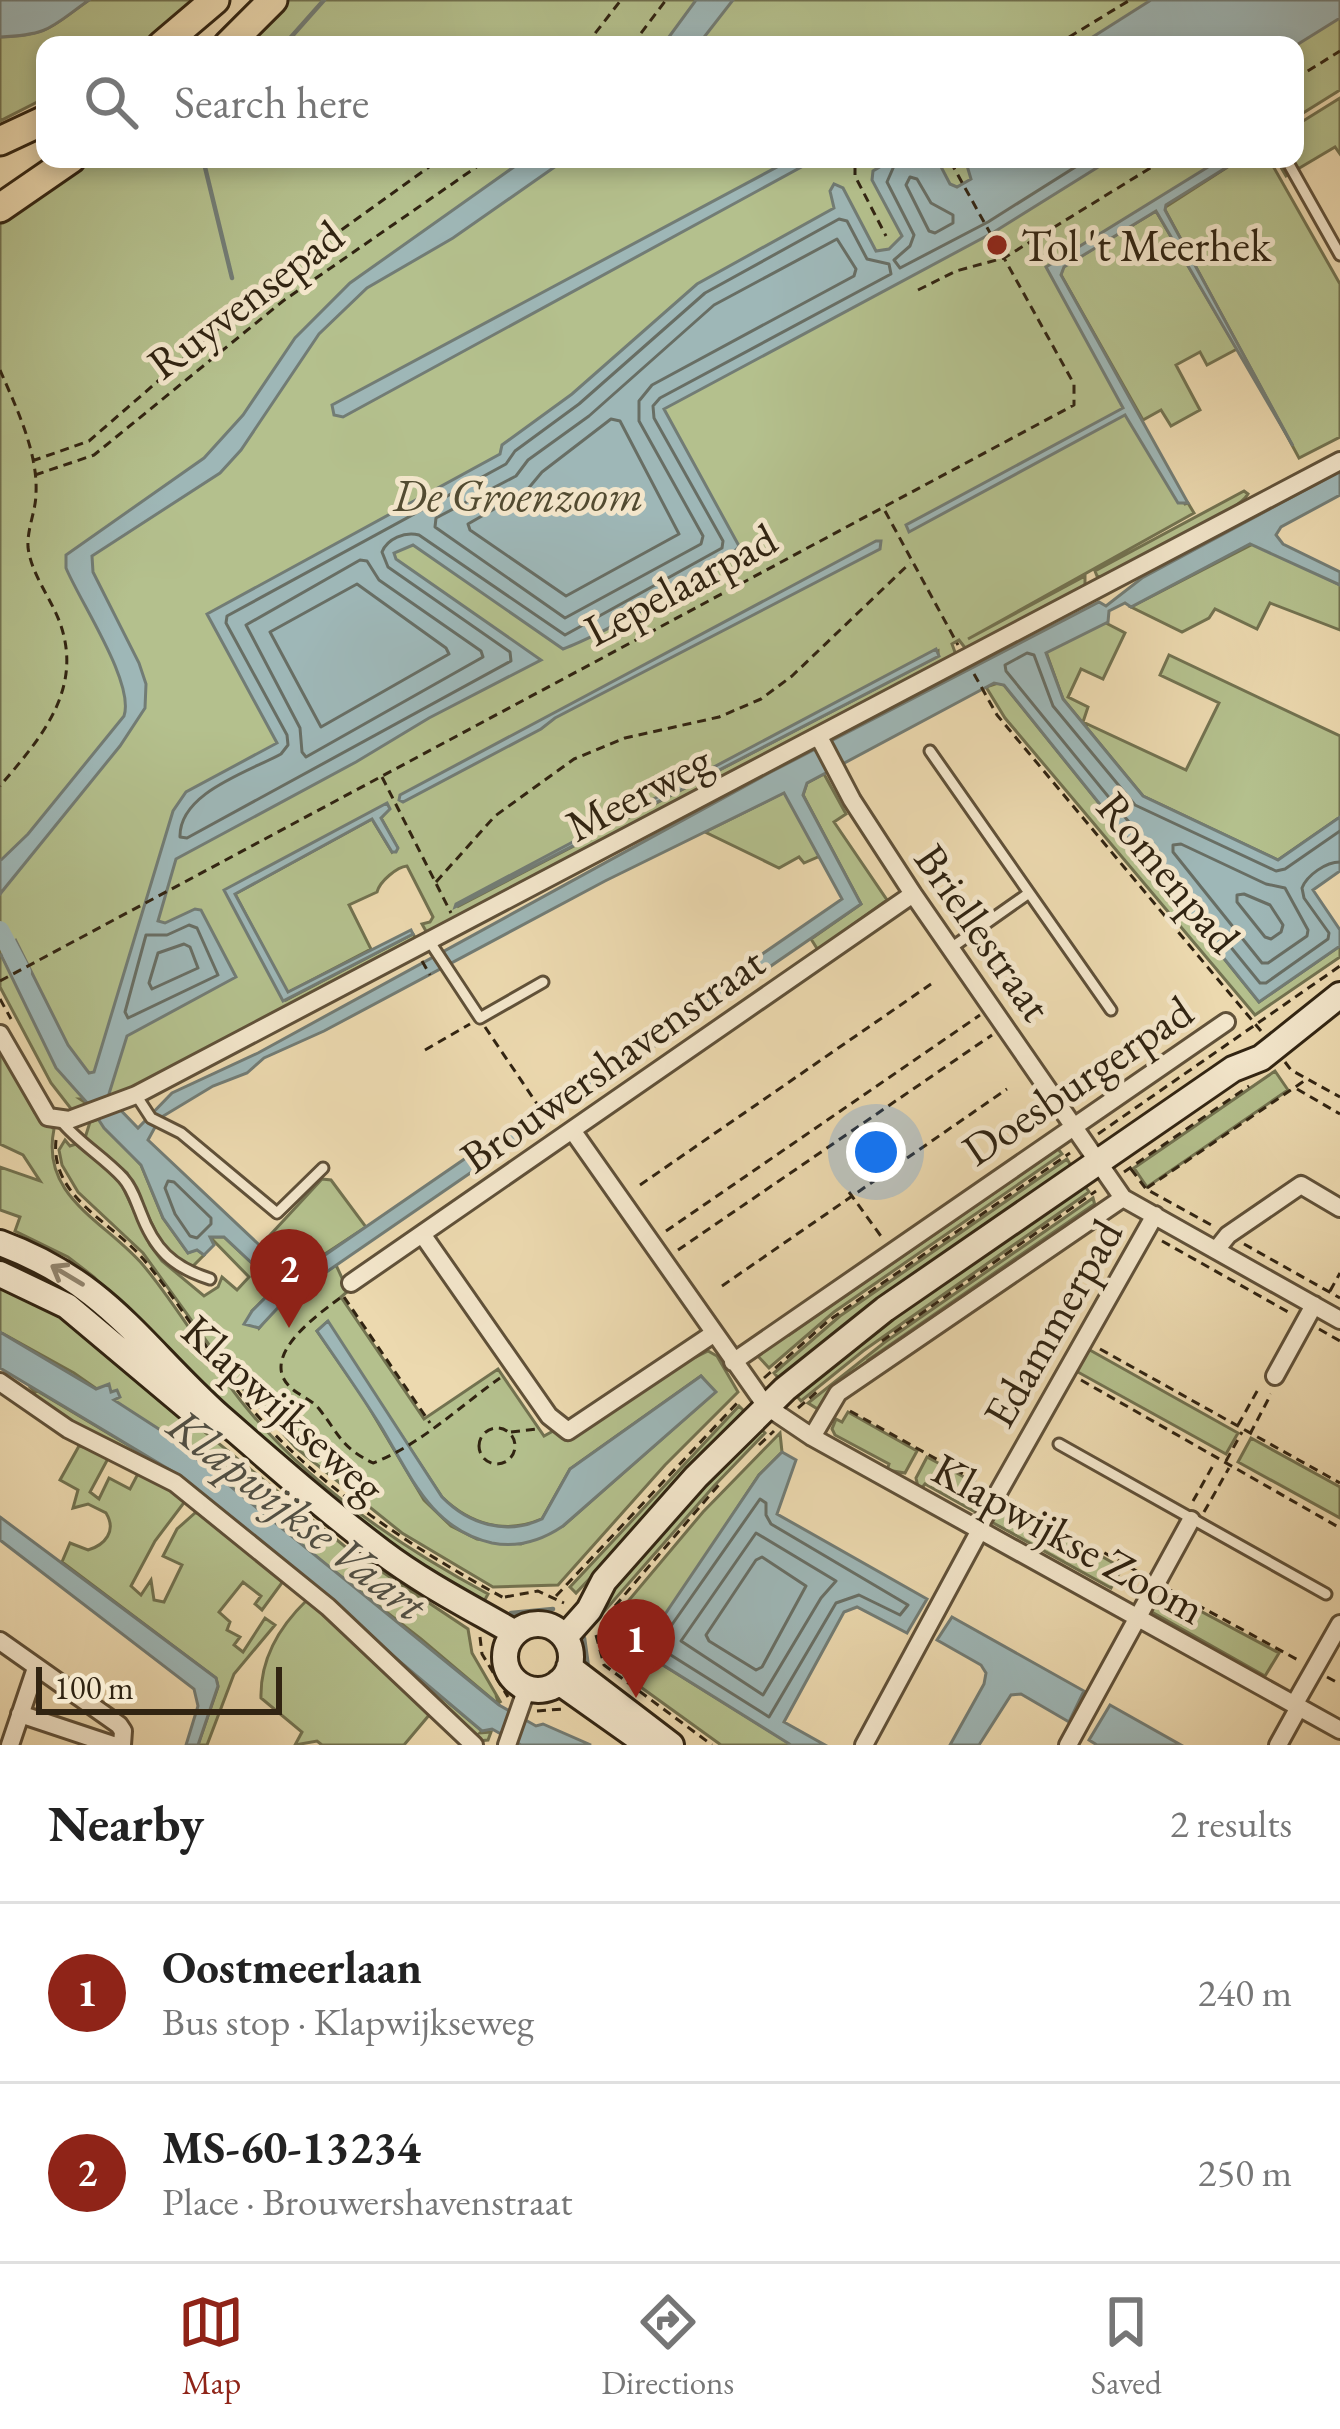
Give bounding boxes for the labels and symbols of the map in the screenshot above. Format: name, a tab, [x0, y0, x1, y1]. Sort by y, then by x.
street label: Ruyvensepad	[135, 206, 355, 392]
place label: Tol 't Meerhek	[1021, 216, 1272, 274]
marker: Tol 't Meerhek	[984, 232, 1010, 258]
park label: De Groenzoom	[392, 466, 643, 524]
street label: Lepelaarpad	[574, 509, 786, 659]
street label: Meerweg	[555, 730, 721, 854]
street label: Romenpad	[1084, 779, 1254, 965]
street label: Briellestraat	[902, 832, 1066, 1032]
street label: Brouwershavenstraat	[449, 933, 775, 1185]
street label: Doesburgerpad	[951, 982, 1203, 1178]
your location	[846, 1122, 906, 1182]
street label: Edammerpad	[969, 1208, 1135, 1437]
pin: 2	[250, 1229, 328, 1328]
one-way arrow	[50, 1263, 84, 1287]
street label: Klapwijkseweg	[170, 1301, 398, 1515]
water label: Klapwijkse Vaart	[155, 1393, 442, 1636]
street label: Klapwijkse Zoom	[922, 1439, 1216, 1637]
pin: 1	[597, 1599, 675, 1698]
scale bar	[36, 1661, 282, 1714]

